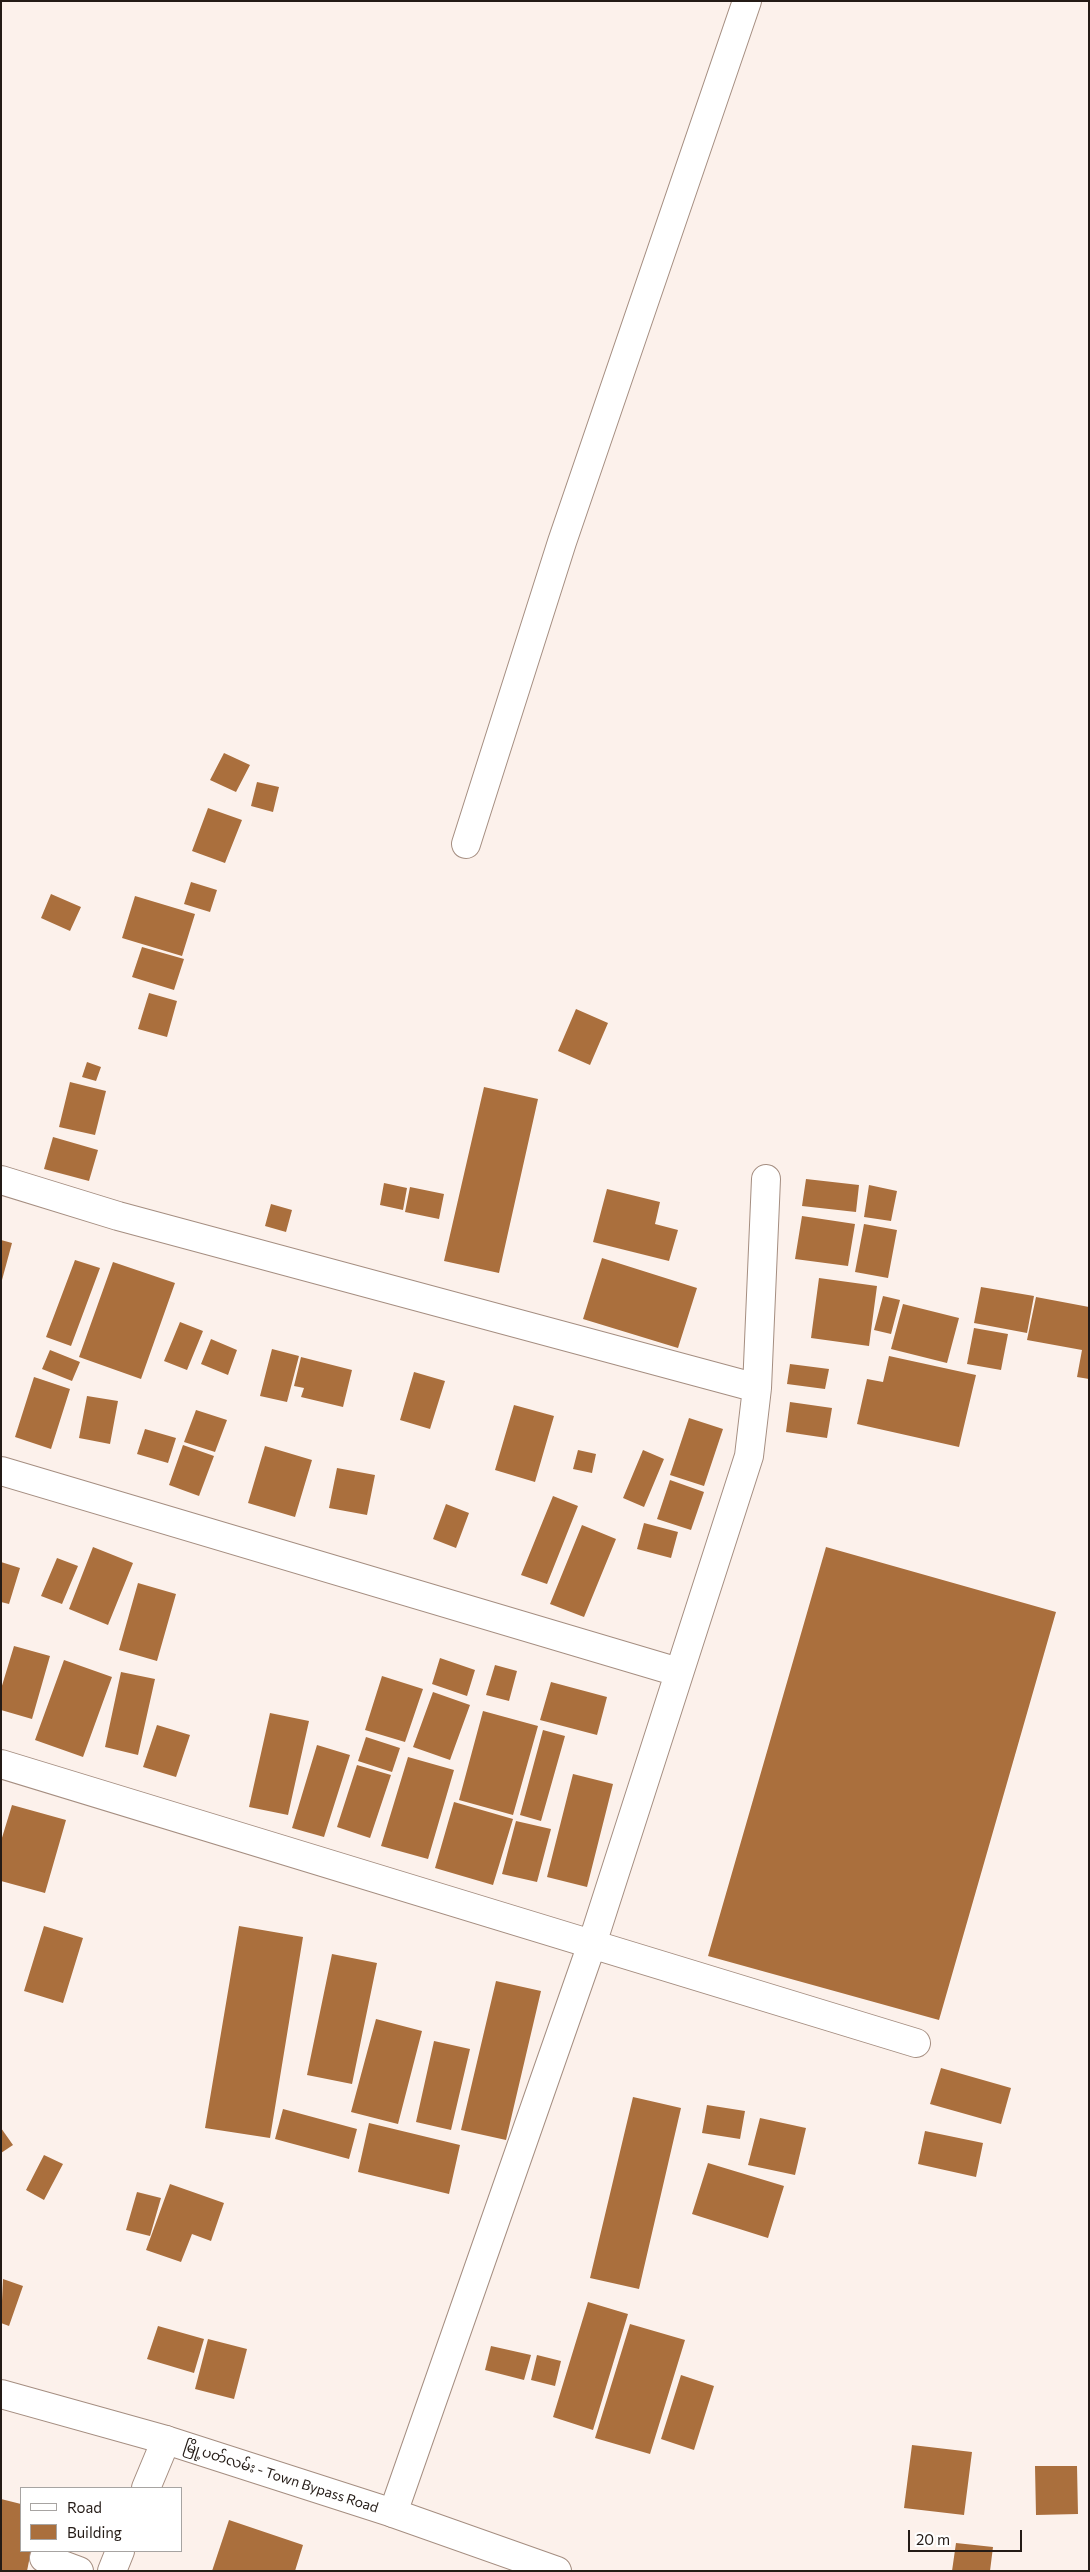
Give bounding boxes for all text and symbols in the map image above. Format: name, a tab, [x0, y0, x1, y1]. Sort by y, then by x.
street label: မြို့ပတ်လမ်း - Town Bypass Road	[182, 2438, 380, 2516]
legend	[20, 2487, 182, 2552]
text: Road	[67, 2498, 102, 2516]
scale bar	[910, 2520, 1024, 2552]
text: Building	[67, 2523, 122, 2541]
text: 20 m	[916, 2530, 950, 2548]

